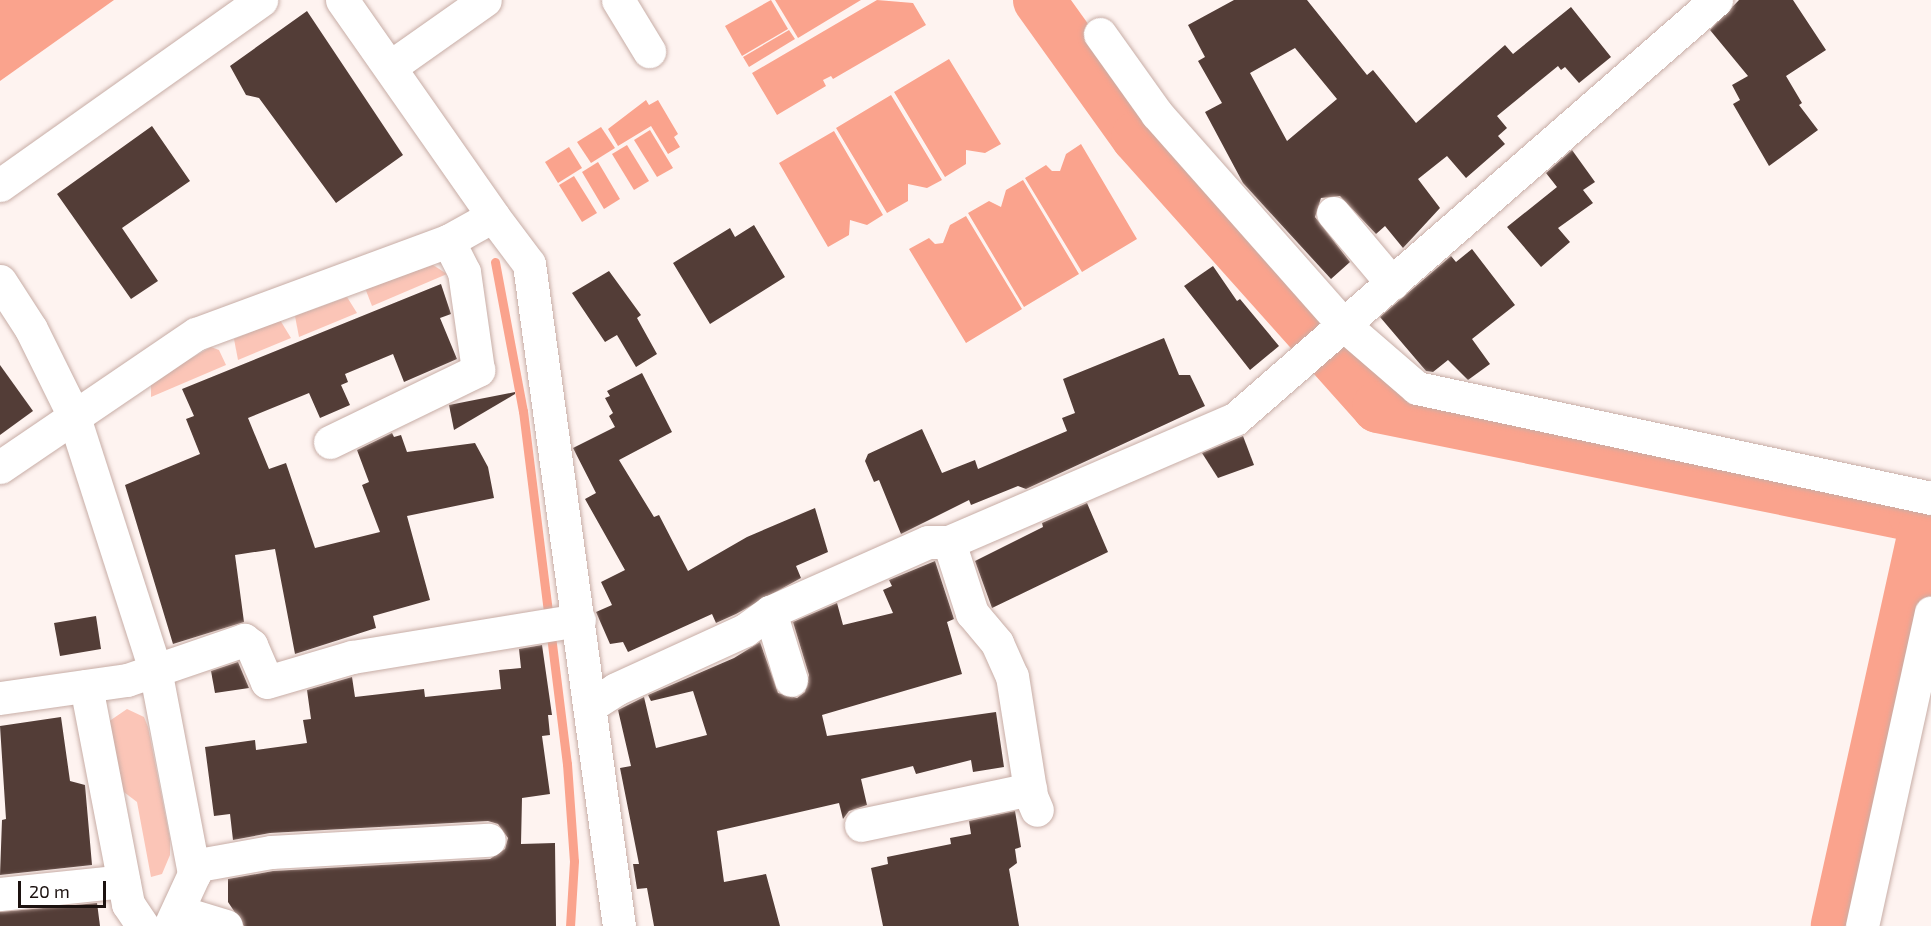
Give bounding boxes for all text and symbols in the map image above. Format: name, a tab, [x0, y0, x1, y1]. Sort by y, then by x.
scale bar	[21, 869, 110, 907]
text: 20 m	[29, 880, 70, 902]

